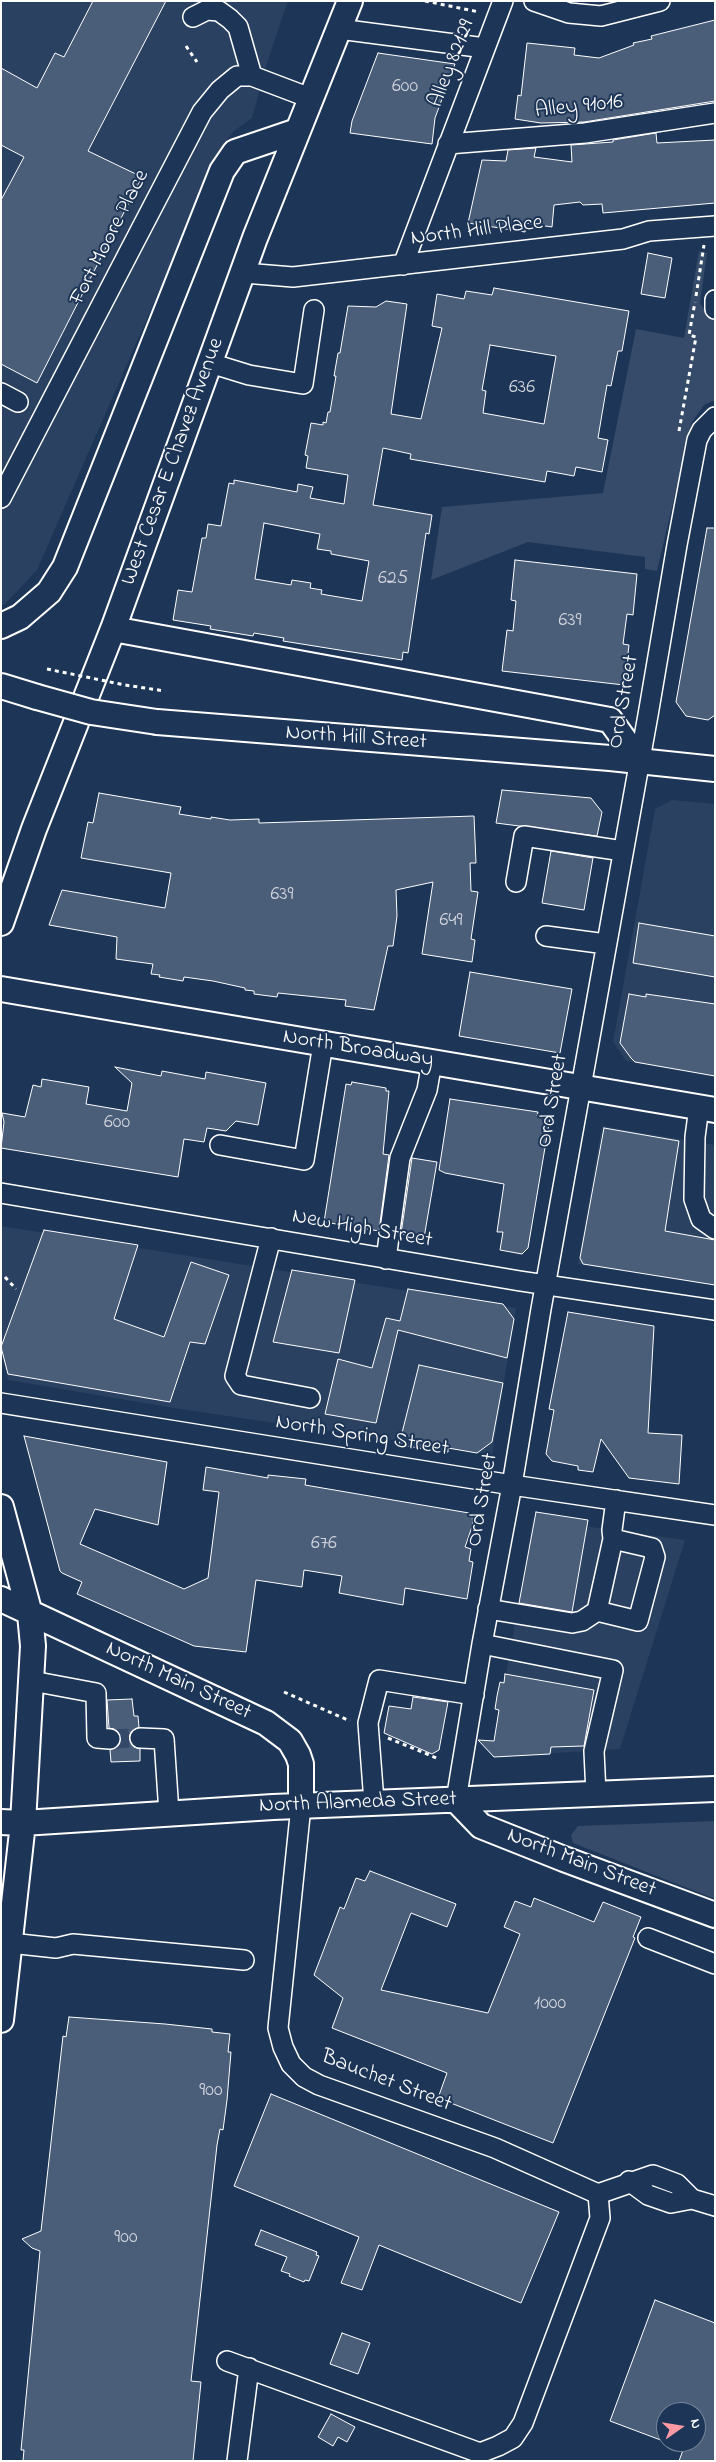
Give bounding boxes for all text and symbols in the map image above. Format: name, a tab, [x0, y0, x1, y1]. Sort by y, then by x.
street label: Alley 82129	[424, 16, 482, 112]
house number: 600	[392, 76, 418, 100]
street label: Alley 91016	[534, 90, 624, 126]
street label: Fort Moore Place	[66, 166, 156, 310]
street label: North Hill Place	[410, 211, 544, 253]
street label: West Cesar E Chavez Avenue	[117, 335, 231, 589]
house number: 636	[509, 377, 535, 401]
house number: 625	[378, 568, 408, 592]
house number: 639	[558, 610, 582, 634]
street label: Ord Street	[604, 653, 646, 751]
street label: North Hill Street	[284, 721, 428, 757]
house number: 639	[270, 884, 294, 908]
house number: 649	[439, 910, 463, 934]
street label: North Broadway	[281, 1025, 435, 1075]
street label: Ord Street	[533, 1052, 575, 1150]
house number: 600	[104, 1112, 130, 1136]
street label: New High Street	[290, 1205, 434, 1255]
street label: North Spring Street	[274, 1410, 450, 1464]
street label: Ord Street	[463, 1451, 505, 1549]
house number: 676	[311, 1533, 337, 1557]
street label: North Main Street	[101, 1637, 255, 1727]
street label: North Alameda Street	[259, 1787, 457, 1821]
street label: North Main Street	[503, 1823, 659, 1905]
house number: 1000	[534, 1993, 566, 2017]
street label: Bauchet Street	[317, 2045, 455, 2119]
house number: 900	[199, 2080, 223, 2104]
house number: 900	[114, 2227, 138, 2251]
north arrow	[656, 2402, 706, 2452]
text: N	[684, 2417, 706, 2431]

